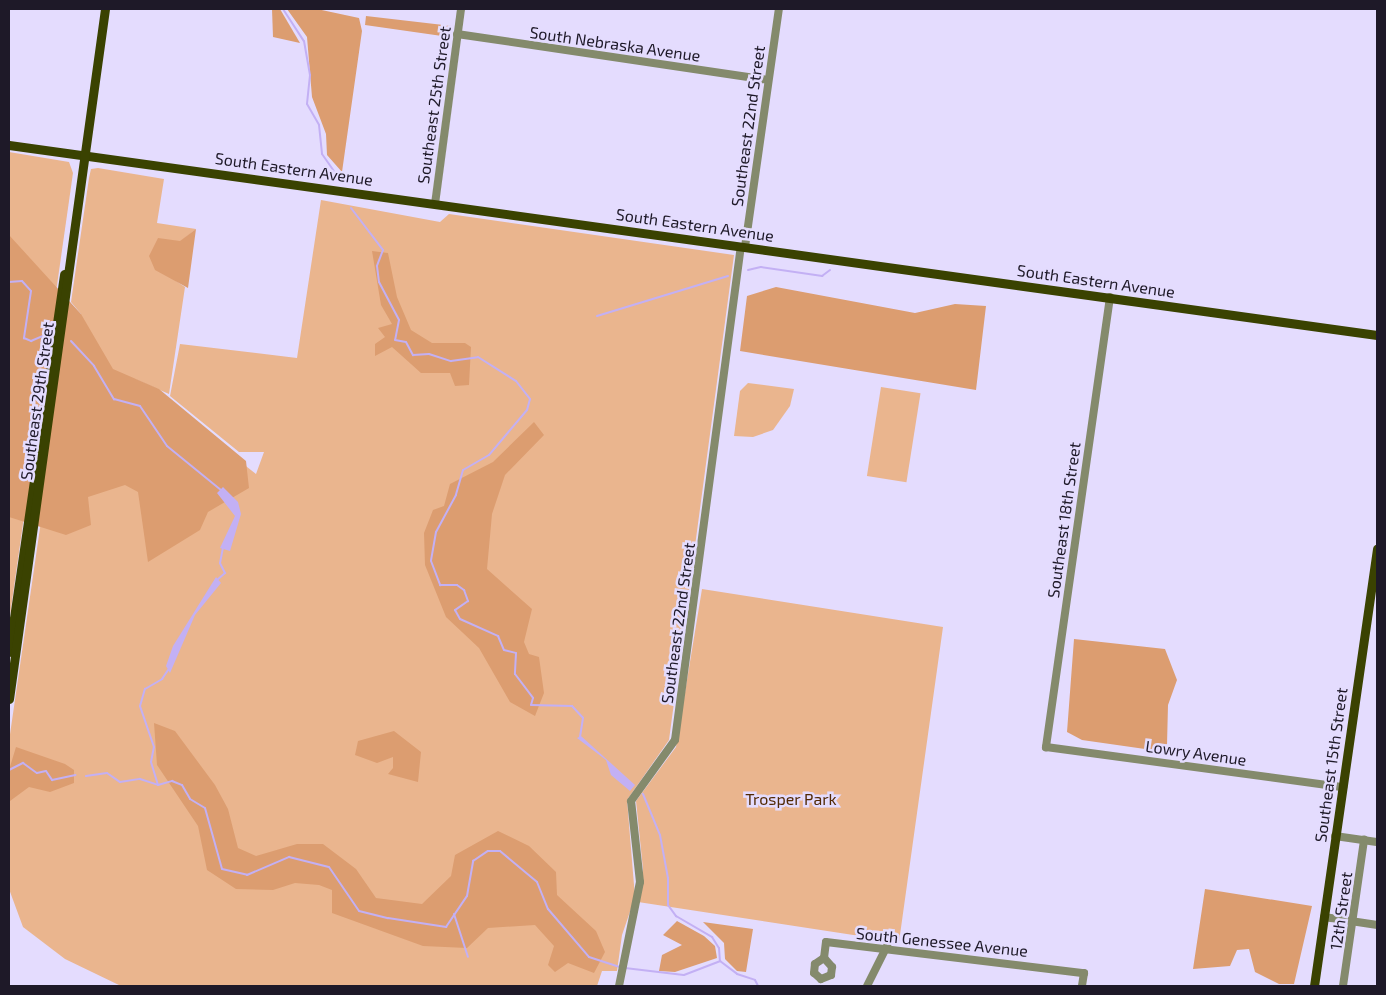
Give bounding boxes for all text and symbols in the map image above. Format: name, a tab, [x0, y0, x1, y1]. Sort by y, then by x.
street label: South Nebraska Avenue	[528, 22, 702, 66]
street label: Southeast 25th Street	[413, 25, 455, 185]
street label: Southeast 22nd Street	[727, 44, 769, 208]
street label: South Eastern Avenue	[214, 148, 374, 190]
street label: South Eastern Avenue	[615, 204, 775, 246]
street label: South Eastern Avenue	[1016, 260, 1176, 302]
street label: Southeast 29th Street	[16, 321, 58, 481]
street label: Southeast 18th Street	[1044, 441, 1084, 599]
street label: Southeast 22nd Street	[657, 541, 699, 705]
street label: Southeast 15th Street	[1311, 686, 1351, 844]
street label: Lowry Avenue	[1144, 736, 1248, 770]
park label: Trosper Park	[745, 789, 837, 809]
street label: 12th Street	[1326, 871, 1356, 951]
street label: South Genessee Avenue	[855, 923, 1029, 961]

